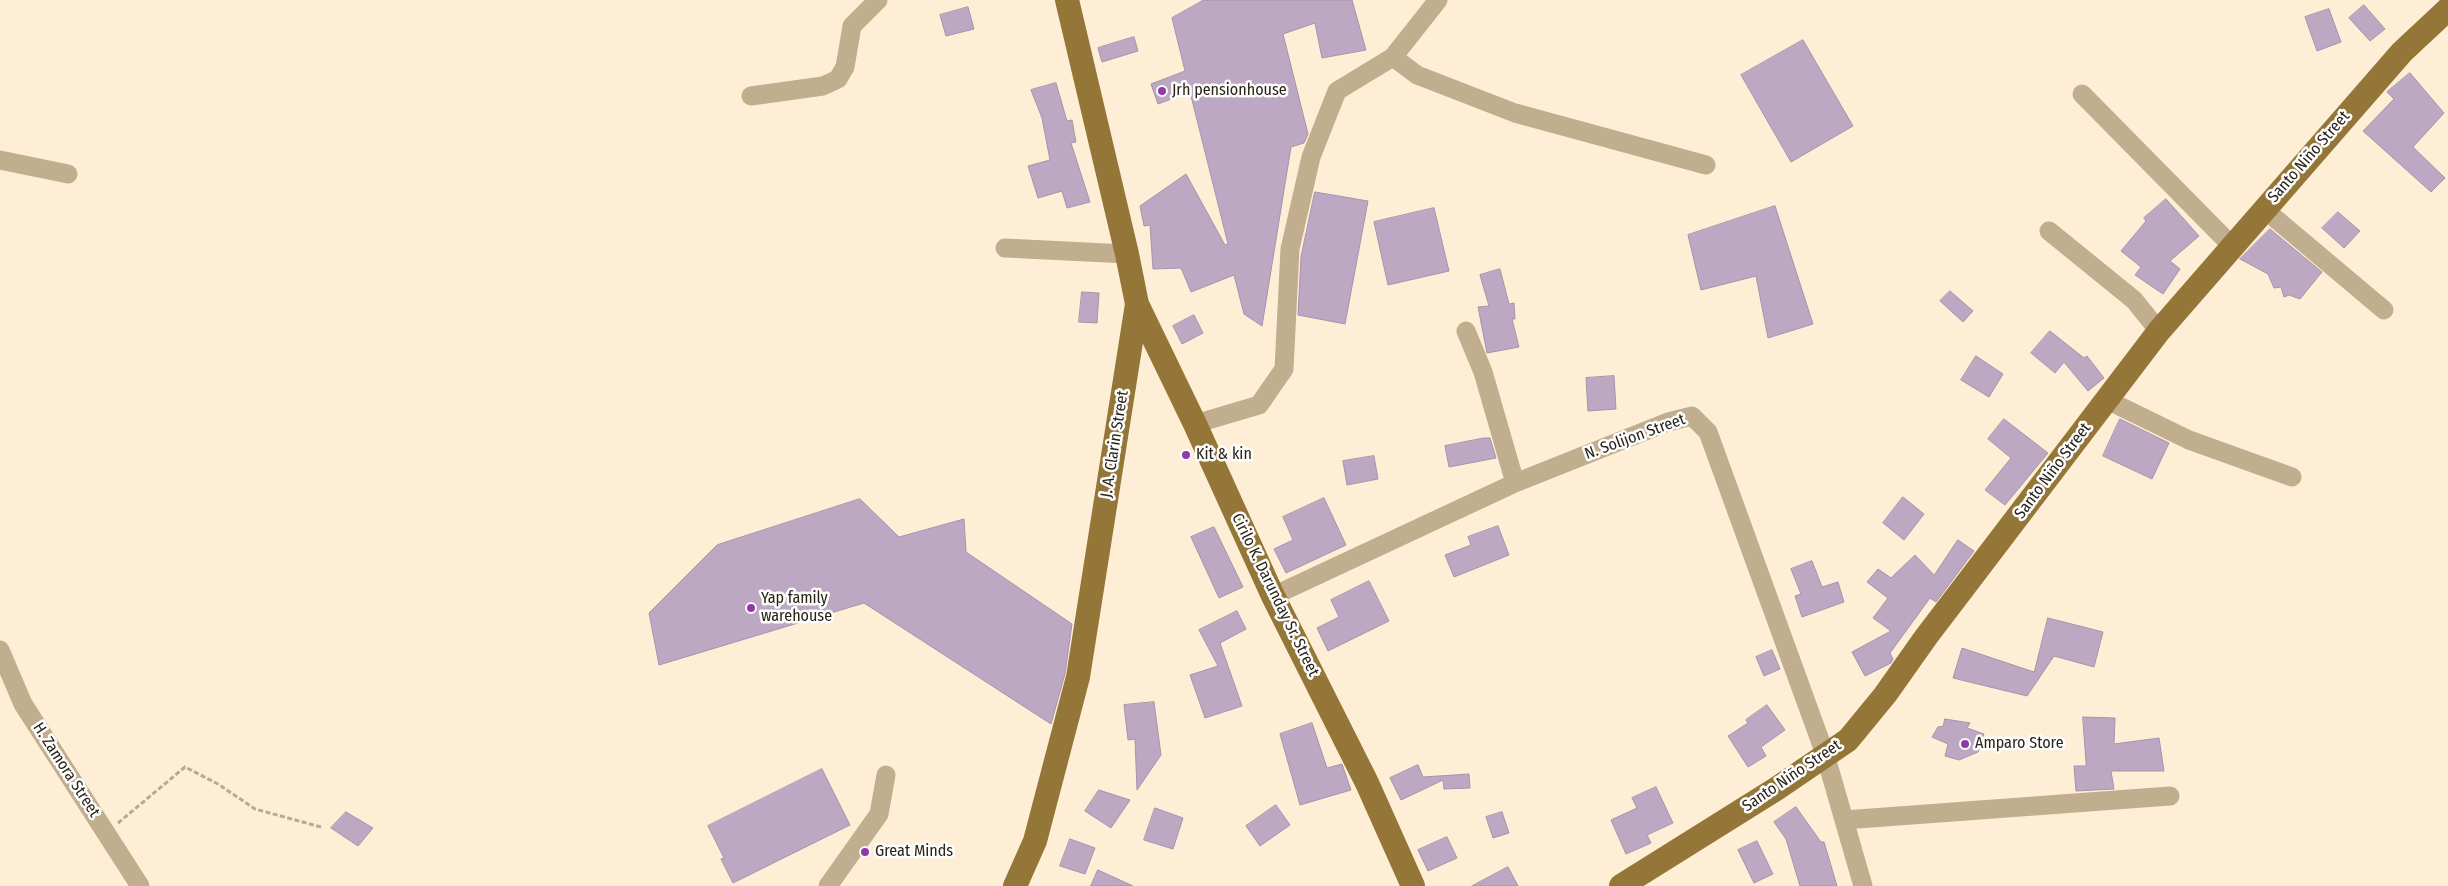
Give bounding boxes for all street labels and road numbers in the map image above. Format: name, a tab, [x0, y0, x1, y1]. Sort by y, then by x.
street label: Santo Niño Street	[2264, 107, 2354, 207]
street label: J. A. Clarin Street	[1097, 389, 1133, 499]
street label: N. Solijon Street	[1582, 410, 1688, 464]
street label: Santo Niño Street	[2011, 419, 2095, 523]
street label: Cirilo K. Darunday Sr. Street	[1227, 510, 1323, 680]
street label: H. Zamora Street	[28, 719, 104, 821]
street label: Santo Niño Street	[1739, 736, 1845, 816]

